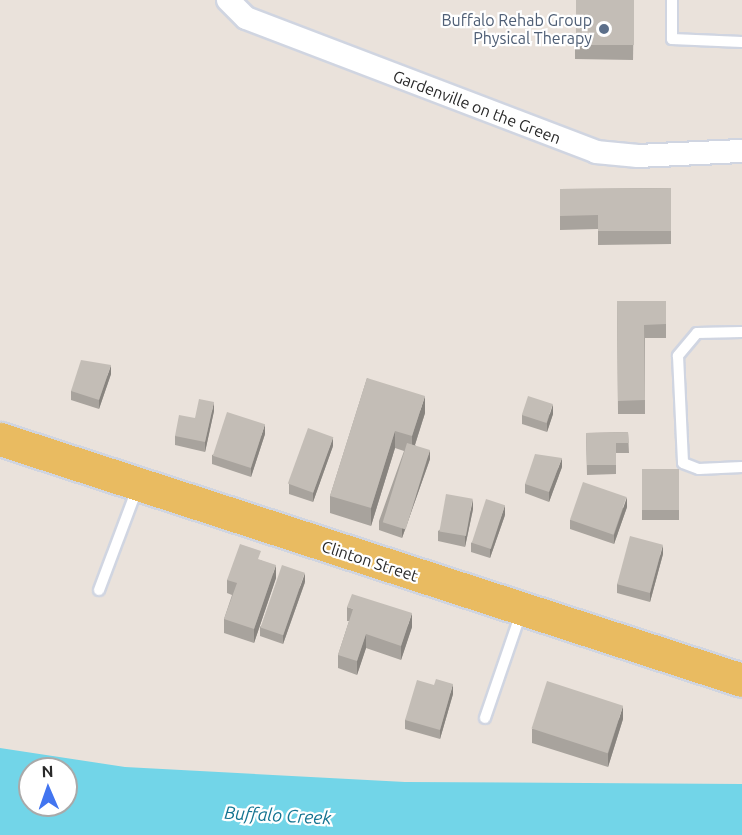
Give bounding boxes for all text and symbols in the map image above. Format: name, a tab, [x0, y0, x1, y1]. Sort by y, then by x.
place label: Buffalo Rehab Group Physical Therapy	[441, 10, 592, 48]
marker: Buffalo Rehab Group Physical Therapy	[597, 22, 611, 36]
street label: Gardenville on the Green	[390, 66, 564, 148]
street label: Clinton Street	[319, 536, 421, 586]
north arrow	[18, 757, 78, 817]
text: N	[41, 762, 54, 780]
water label: Buffalo Creek	[224, 801, 332, 829]

